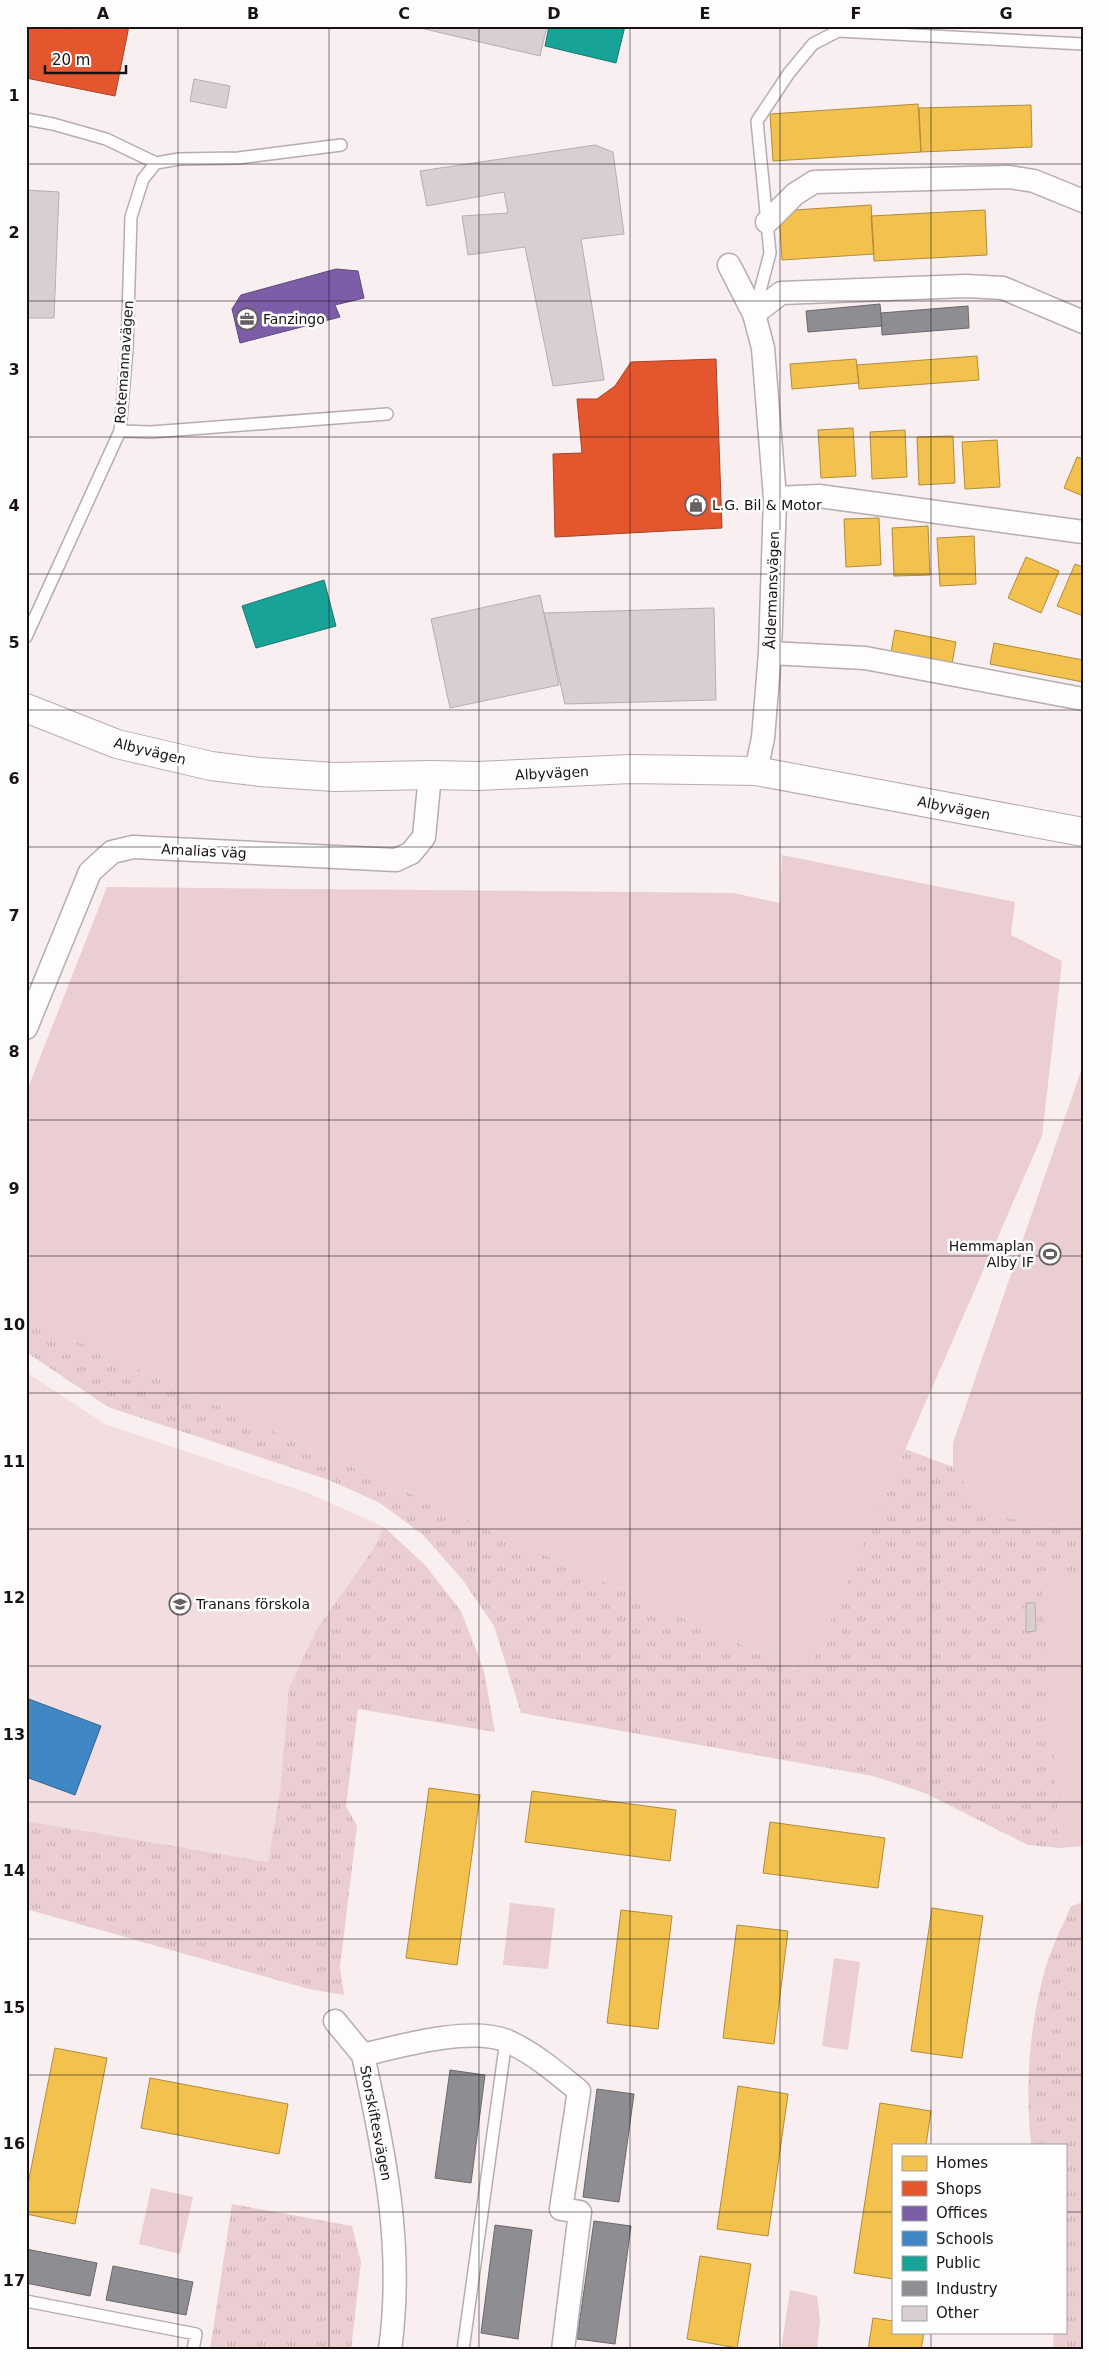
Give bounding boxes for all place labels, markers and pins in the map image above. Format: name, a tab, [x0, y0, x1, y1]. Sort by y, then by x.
office icon: Fanzingo	[235, 307, 259, 331]
place label: Fanzingo	[263, 311, 325, 327]
shop icon: L.G. Bil & Motor	[684, 493, 708, 517]
place label: L.G. Bil & Motor	[712, 497, 822, 513]
place label: Hemmaplan Alby IF	[949, 1238, 1034, 1270]
sports icon: Hemmaplan Alby IF	[1038, 1242, 1062, 1266]
school or university icon: Tranans förskola	[168, 1592, 192, 1616]
place label: Tranans förskola	[195, 1596, 310, 1612]

